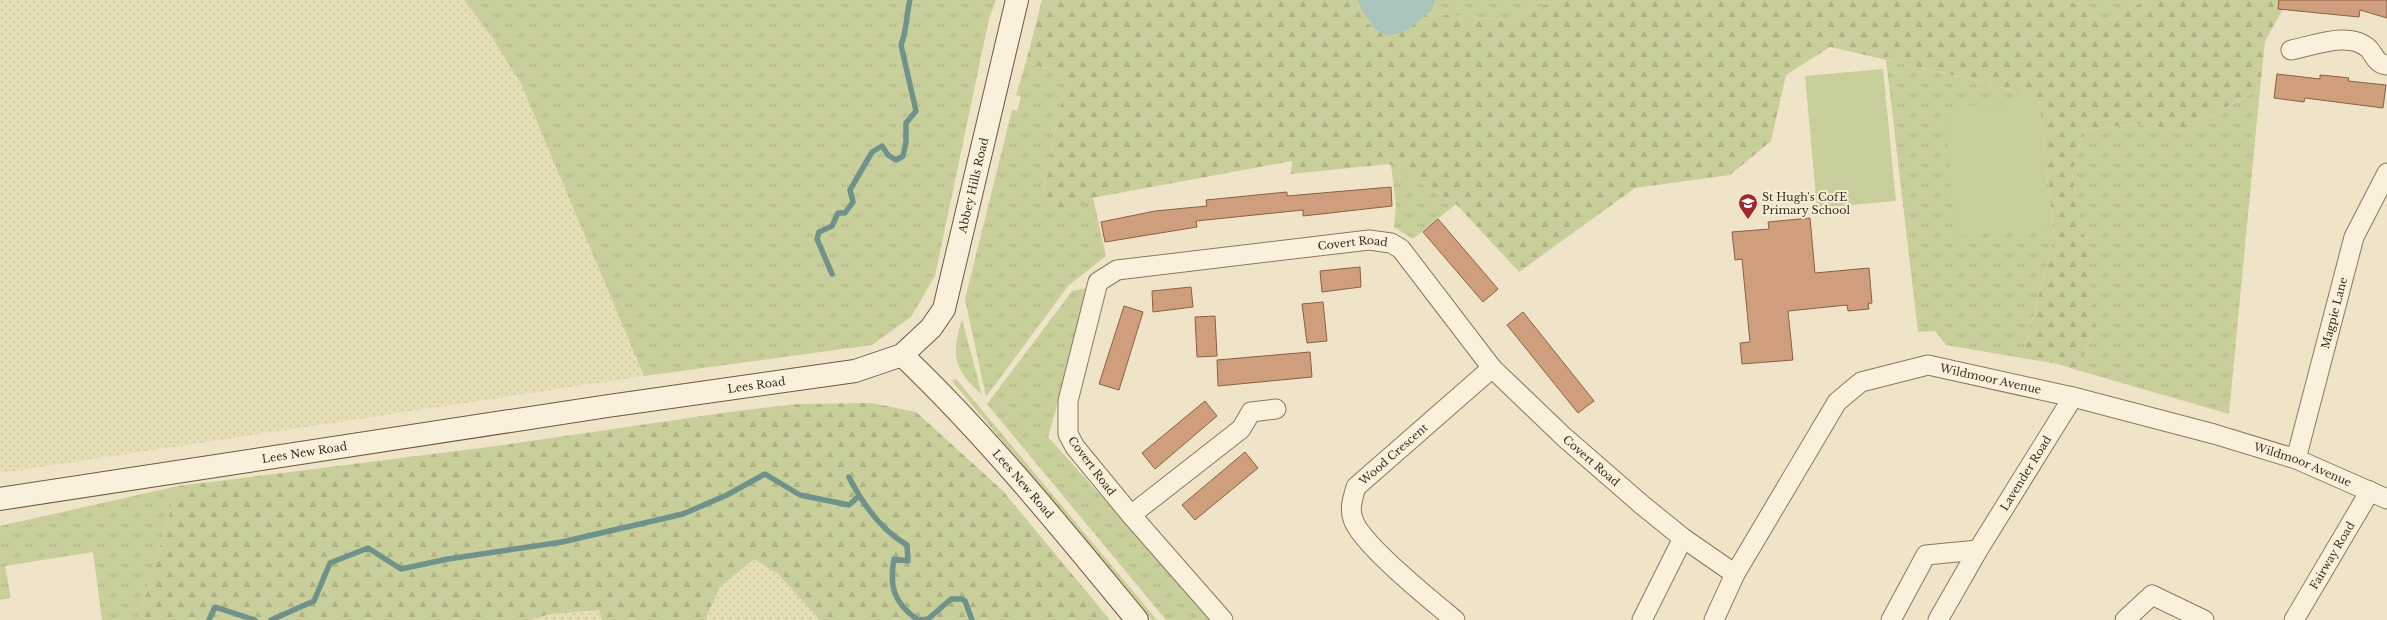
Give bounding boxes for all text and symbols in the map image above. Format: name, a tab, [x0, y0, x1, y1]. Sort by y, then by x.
street label: Abbey Hills Road	[955, 136, 991, 235]
place label: St Hugh's CofE Primary School	[1762, 190, 1851, 217]
school or university icon: St Hugh's CofE Primary School	[1737, 192, 1759, 220]
street label: Covert Road	[1317, 233, 1389, 253]
street label: Magpie Lane	[2318, 276, 2350, 350]
street label: Wildmoor Avenue	[1938, 361, 2043, 397]
street label: Lees Road	[727, 374, 787, 396]
street label: Wood Crescent	[1356, 420, 1431, 489]
street label: Covert Road	[1560, 432, 1623, 490]
street label: Lavender Road	[1997, 433, 2054, 513]
street label: Covert Road	[1065, 434, 1119, 499]
street label: Lees New Road	[261, 439, 349, 466]
street label: Wildmoor Avenue	[2251, 439, 2354, 489]
street label: Lees New Road	[990, 447, 1057, 522]
street label: Fairway Road	[2307, 518, 2358, 592]

